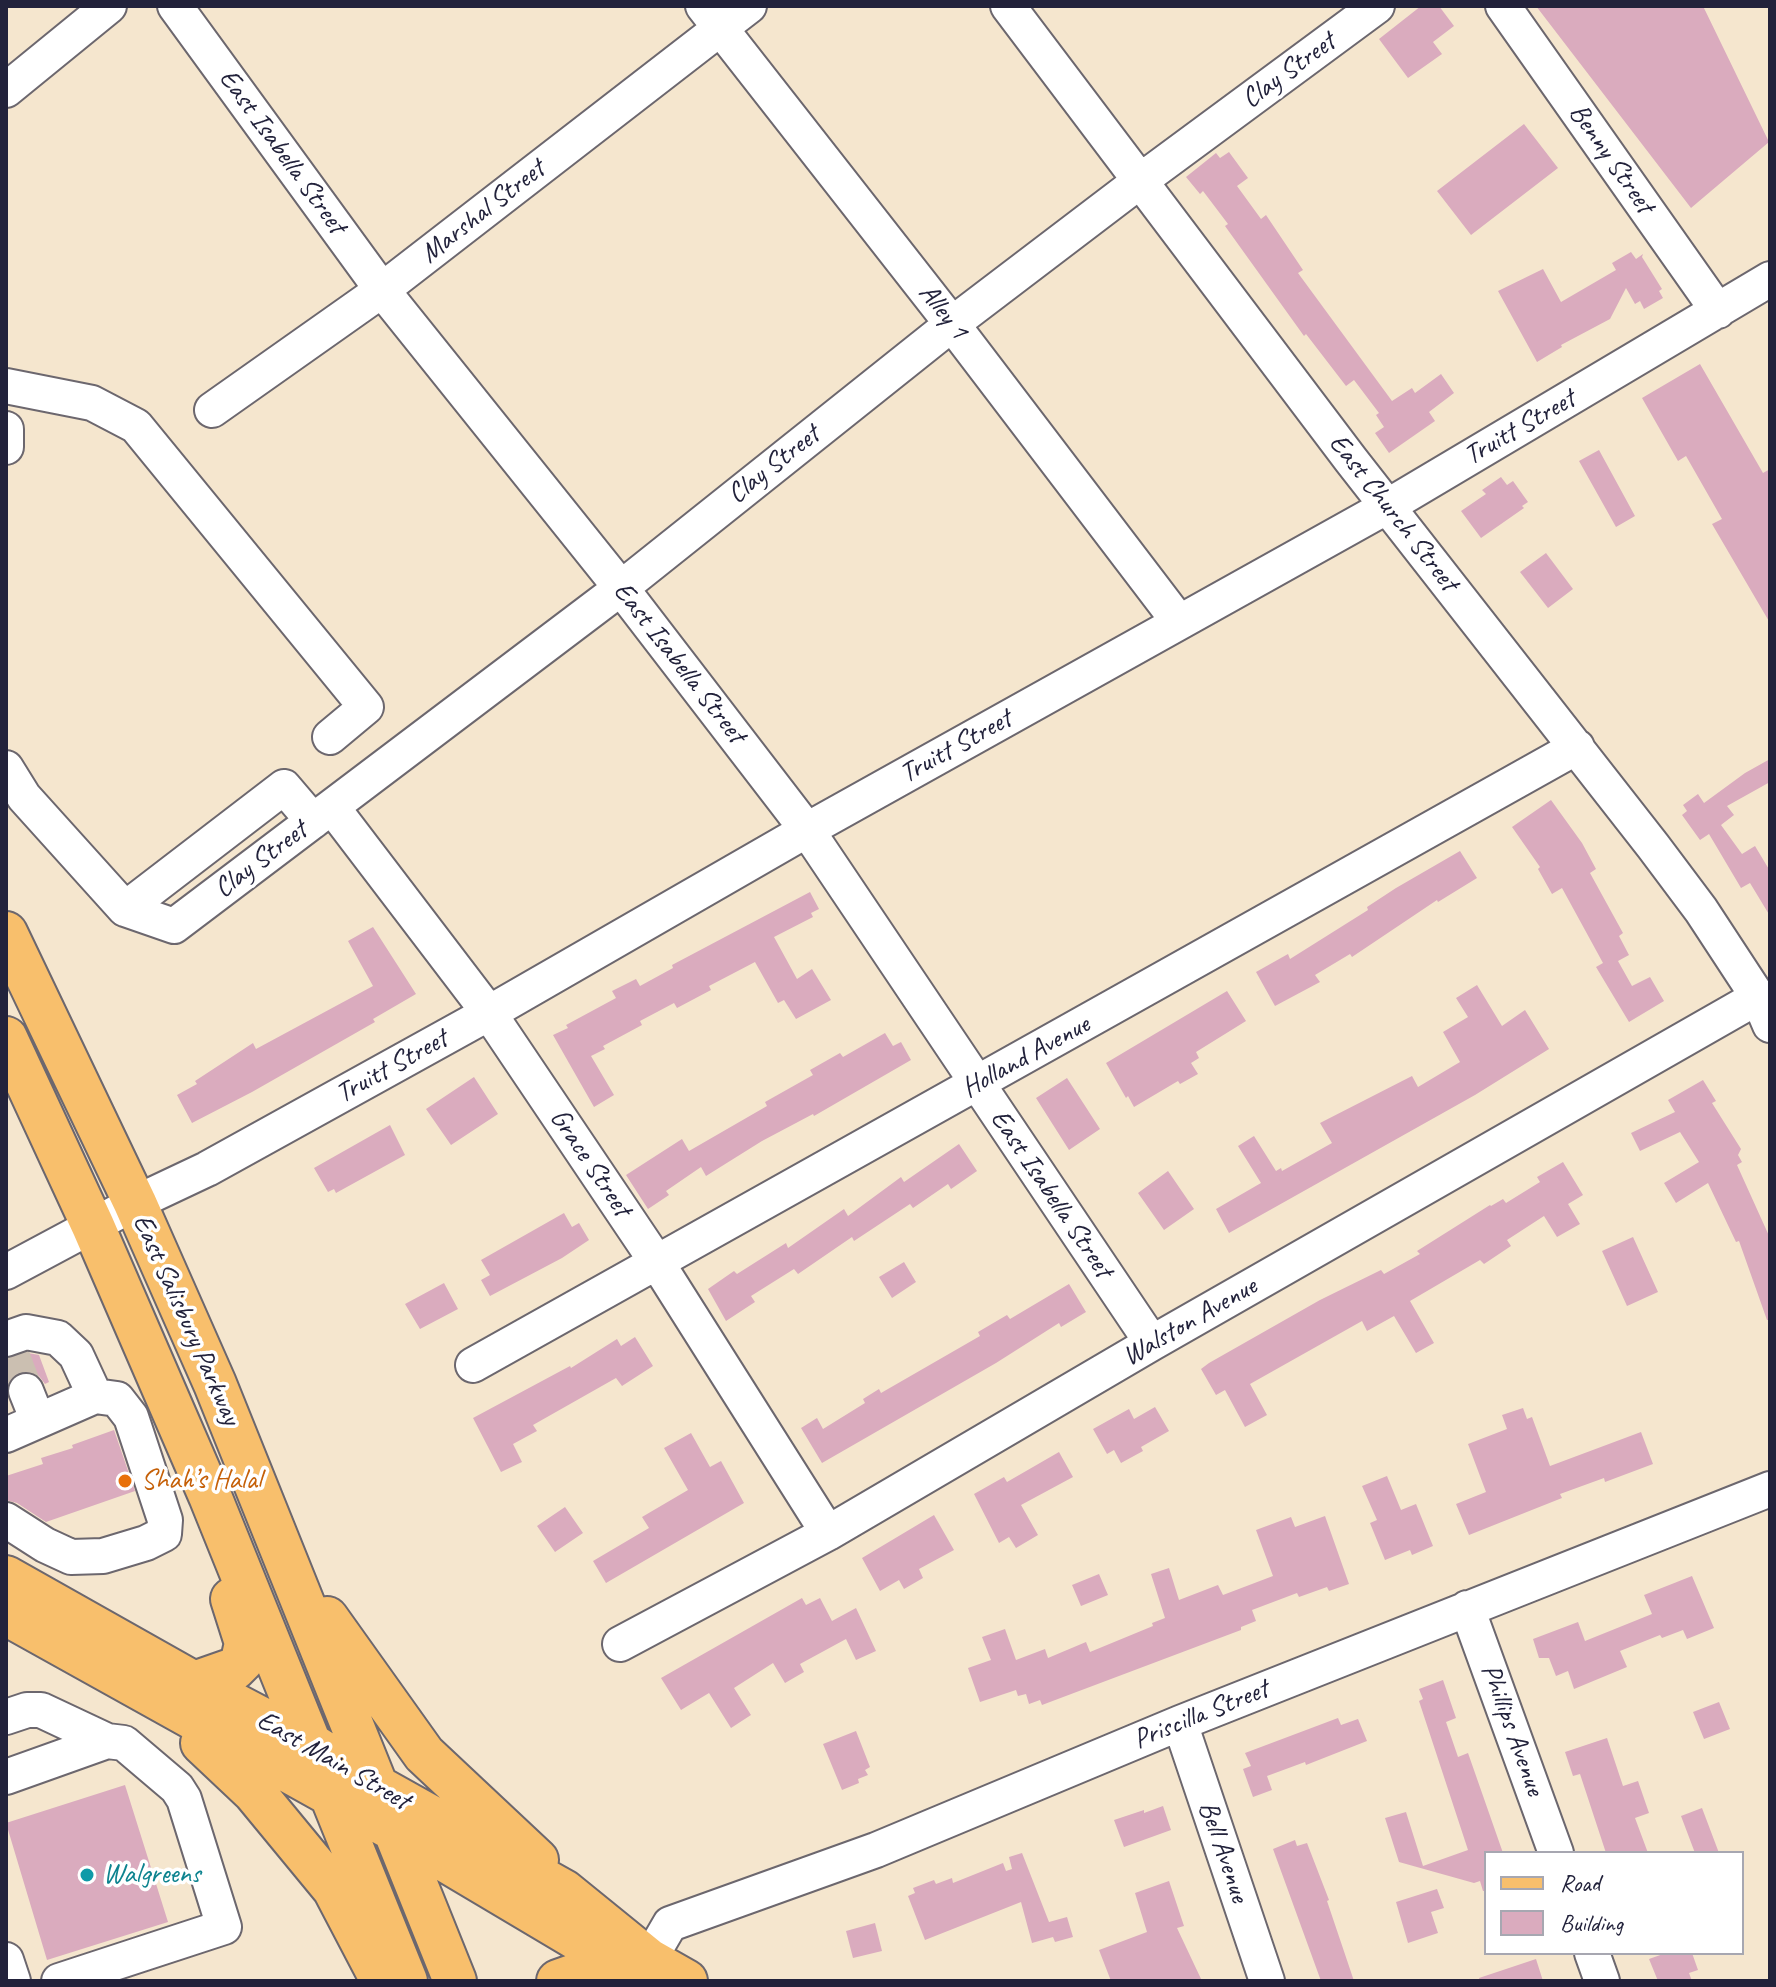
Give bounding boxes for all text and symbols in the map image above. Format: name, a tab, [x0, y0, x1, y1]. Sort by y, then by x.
street label: Clay Street	[1236, 26, 1342, 116]
street label: East Isabella Street	[211, 63, 353, 241]
street label: Benny Street	[1561, 98, 1661, 220]
street label: Marshal Street	[414, 153, 552, 271]
street label: Alley 1	[911, 277, 975, 347]
street label: Truitt Street	[1459, 383, 1581, 473]
street label: Clay Street	[721, 419, 827, 511]
street label: East Church Street	[1321, 428, 1465, 598]
street label: East Isabella Street	[606, 576, 752, 750]
street label: Truitt Street	[894, 703, 1018, 791]
street label: Clay Street	[208, 814, 314, 906]
street label: Holland Avenue	[956, 1008, 1096, 1106]
street label: Truitt Street	[330, 1023, 454, 1111]
street label: Grace Street	[542, 1103, 638, 1223]
street label: East Isabella Street	[982, 1104, 1120, 1284]
street label: East Salisbury Parkway	[125, 1210, 247, 1430]
street label: Walston Avenue	[1117, 1270, 1263, 1374]
place label: Shah’s Halal	[141, 1464, 261, 1498]
marker: Shah’s Halal	[116, 1472, 134, 1490]
street label: Phillips Avenue	[1473, 1660, 1551, 1800]
street label: Priscilla Street	[1129, 1673, 1273, 1757]
street label: East Main Street	[251, 1704, 415, 1818]
street label: Bell Avenue	[1190, 1797, 1256, 1907]
legend	[1484, 1851, 1744, 1955]
place label: Walgreens	[103, 1858, 200, 1892]
marker: Walgreens	[78, 1866, 96, 1884]
text: Road	[1560, 1868, 1600, 1898]
text: Building	[1560, 1908, 1623, 1938]

